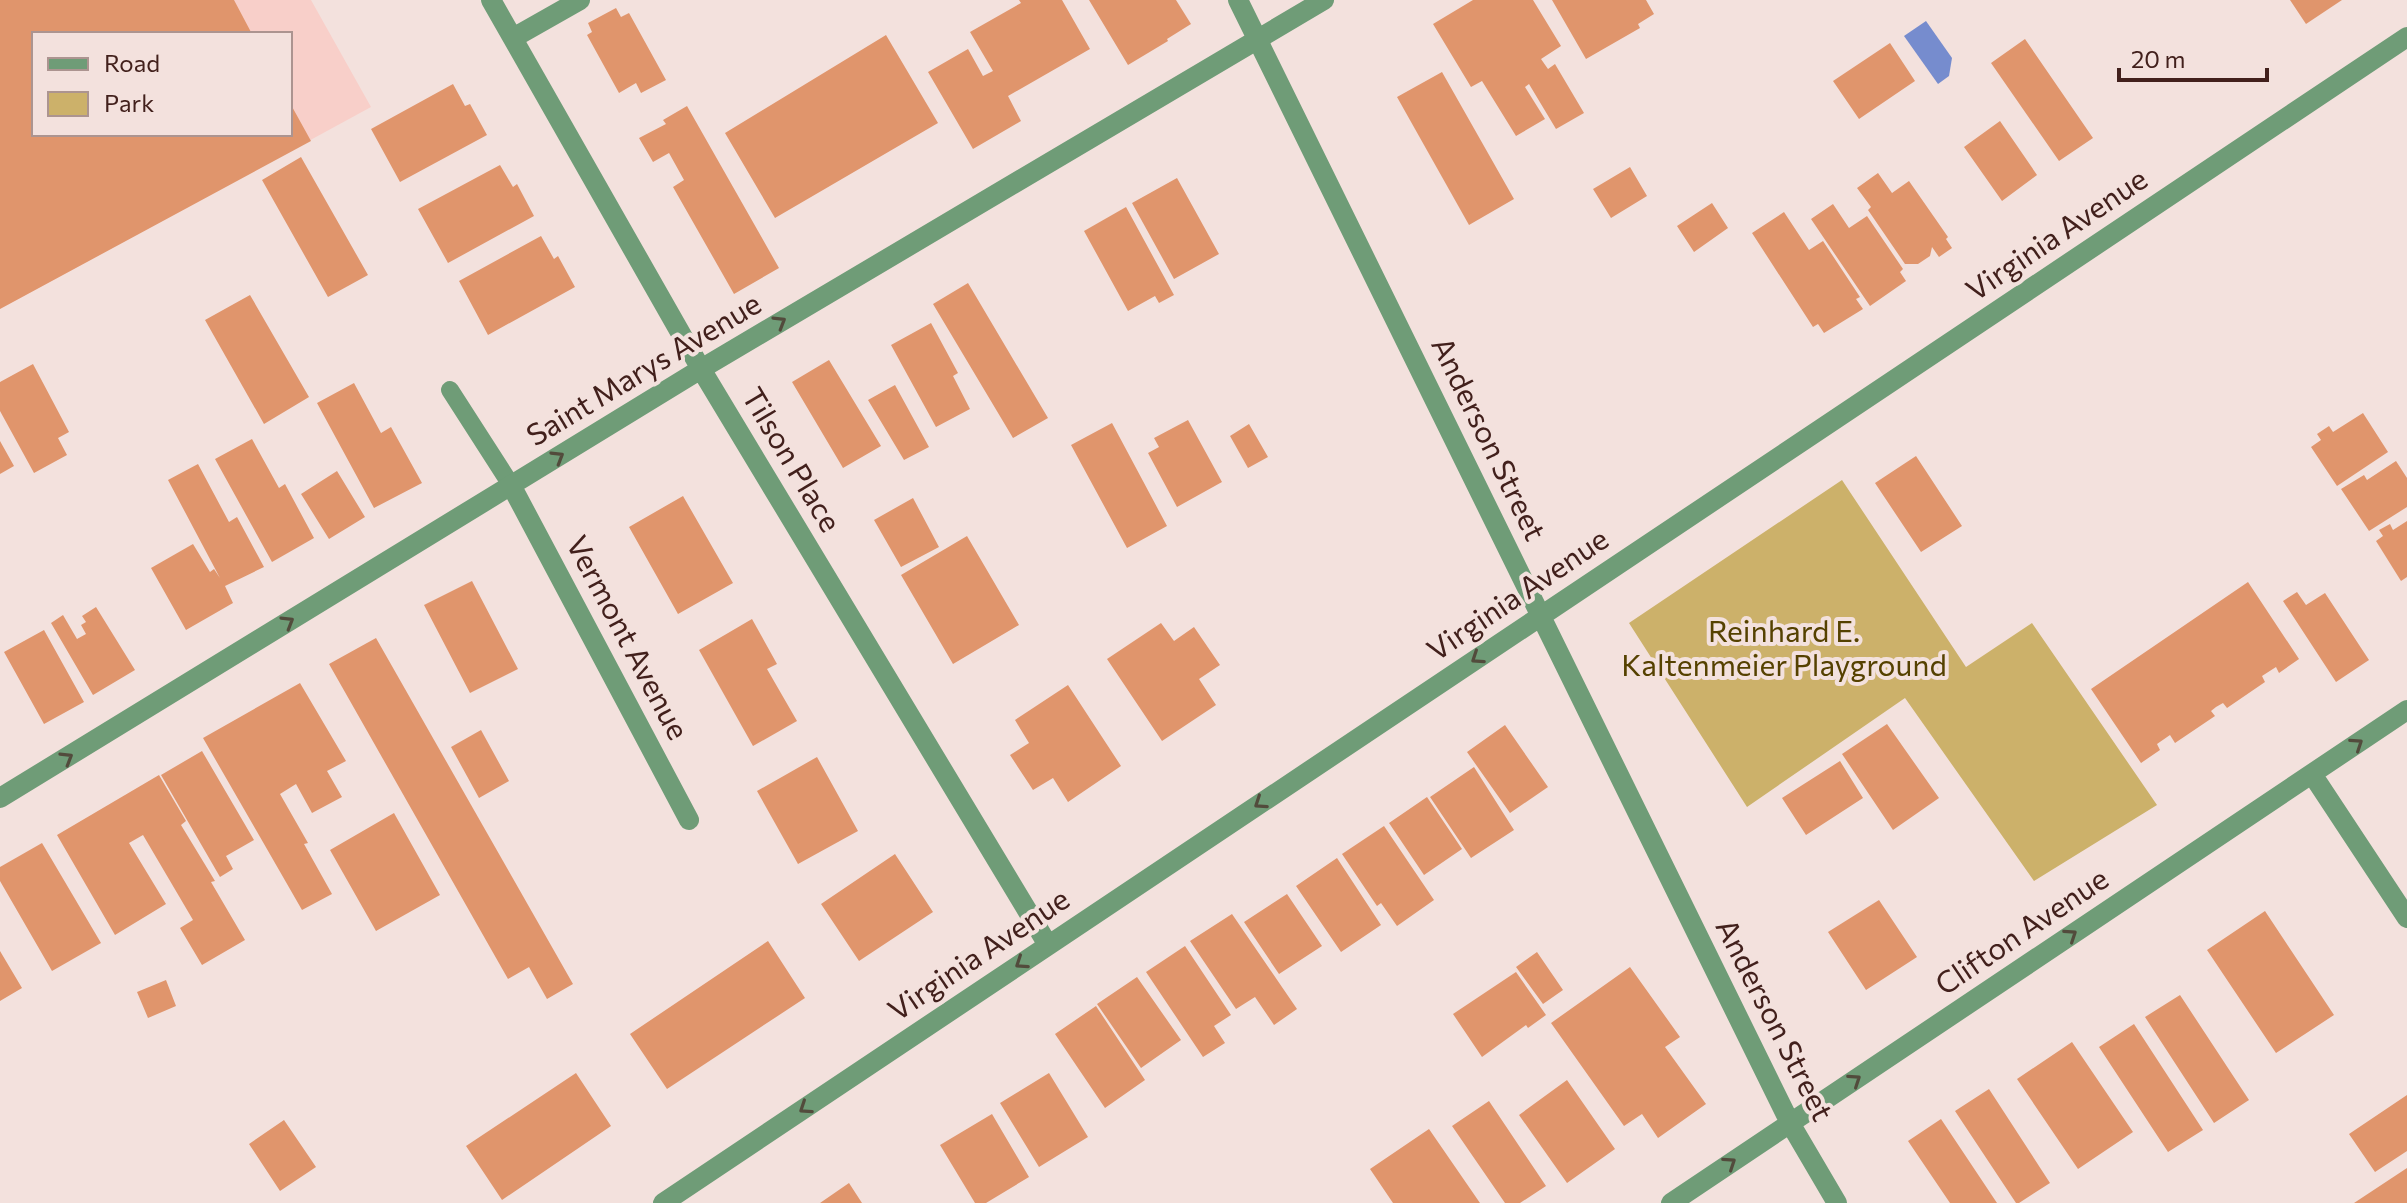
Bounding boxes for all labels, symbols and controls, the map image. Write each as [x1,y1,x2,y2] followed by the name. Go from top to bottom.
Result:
[32,32,292,136] legend
[2119,32,2267,82] scale bar
[2131,44,2185,73] text: 20 m
[104,48,160,77] text: Road
[104,88,154,117] text: Park
[1958,159,2153,307] street label: Virginia Avenue
[519,283,767,453] street label: Saint Marys Avenue
[771,317,786,332] one-way arrow
[1425,330,1555,546] street label: Anderson Street
[736,380,851,538] street label: Tilson Place
[549,451,564,466] one-way arrow
[1419,519,1614,667] street label: Virginia Avenue
[560,529,699,745] street label: Vermont Avenue
[1621,611,1947,682] park label: Reinhard E. Kaltenmeier Playground
[279,616,294,631] one-way arrow
[1471,649,1485,664] one-way arrow
[2348,738,2362,753] one-way arrow
[58,752,72,767] one-way arrow
[1255,793,1269,808] one-way arrow
[1927,858,2114,1001] street label: Clifton Avenue
[880,879,1075,1027] street label: Virginia Avenue
[1709,912,1843,1126] street label: Anderson Street
[2062,930,2077,945] one-way arrow
[1015,953,1029,968] one-way arrow
[1846,1075,1861,1090] one-way arrow
[799,1098,814,1113] one-way arrow
[1722,1158,1736,1173] one-way arrow

